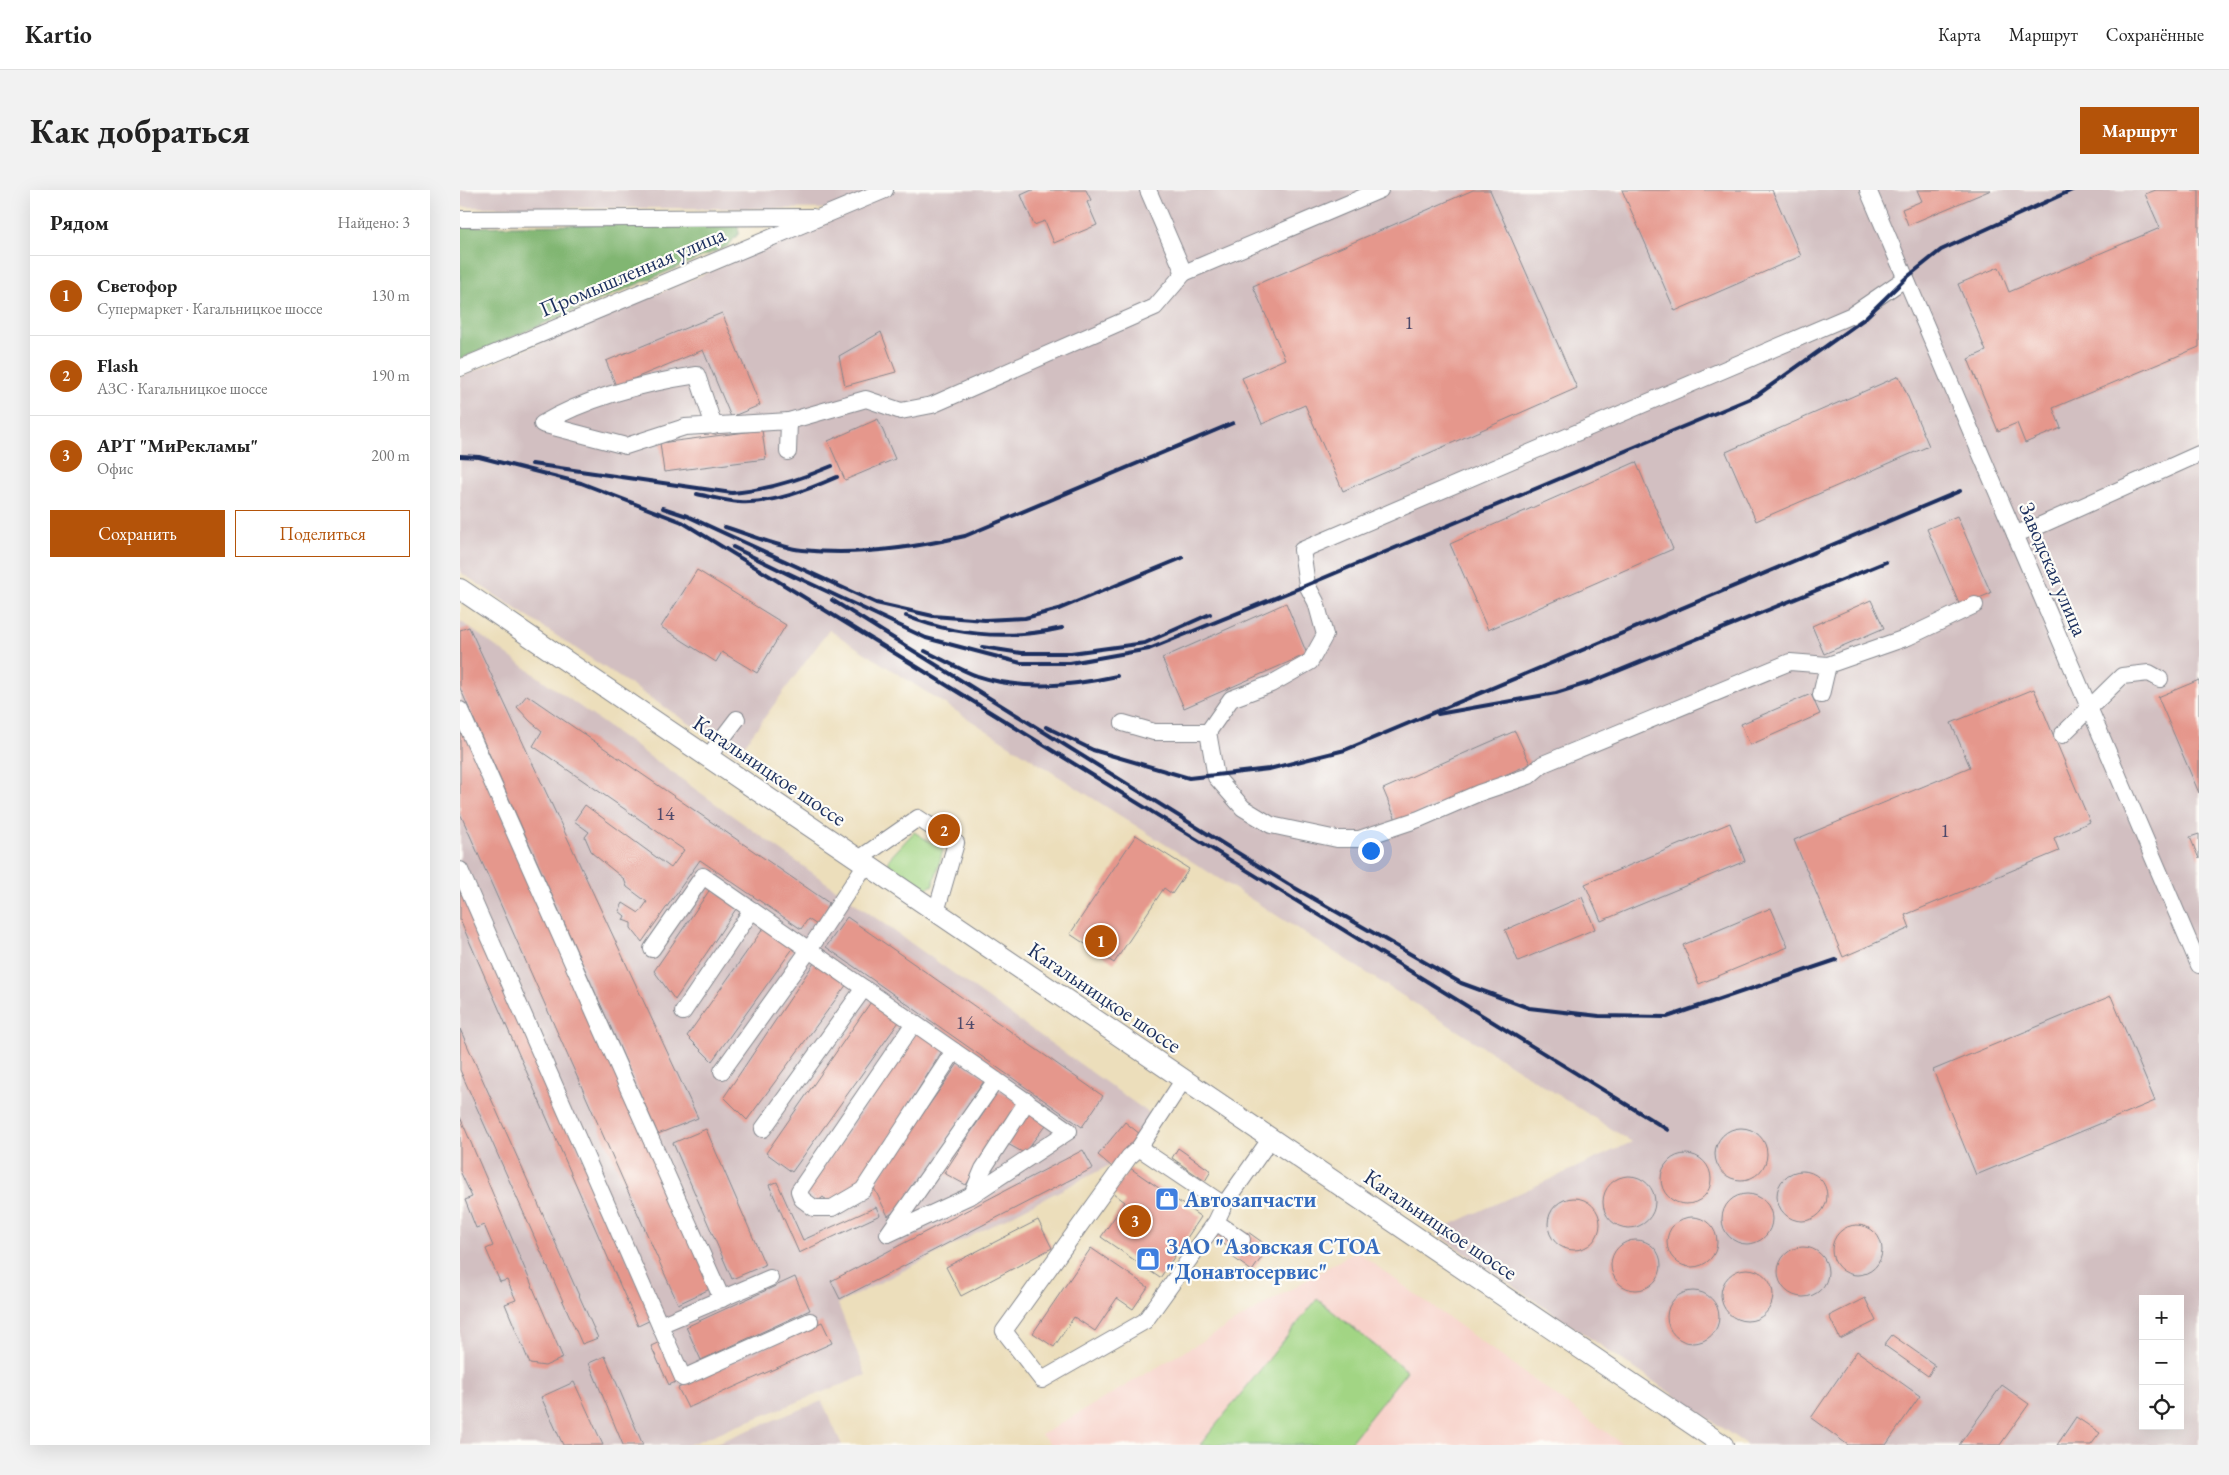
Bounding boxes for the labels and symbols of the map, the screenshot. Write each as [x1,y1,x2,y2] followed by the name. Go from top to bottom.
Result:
[535,219,730,324] street label: Промышленная улица
[1404,309,1414,335] house number: 1
[2012,498,2095,641] street label: Заводская улица
[687,708,852,833] street label: Кагальницкое шоссе
[655,800,675,826] house number: 14
[928,811,960,849] pin: 2
[1940,817,1950,843] house number: 1
[1358,838,1384,864] your location
[1085,922,1117,960] pin: 1
[1022,935,1187,1060] street label: Кагальницкое шоссе
[955,1009,975,1035] house number: 14
[1358,1162,1523,1287] street label: Кагальницкое шоссе
[1183,1185,1316,1214] place label: Автозапчасти
[1154,1186,1180,1212] shop icon: Автозапчасти
[1119,1202,1151,1240] pin: 3
[1166,1232,1380,1286] place label: ЗАО "Азовская СТОА "Донавтосервис"
[1135,1246,1161,1272] shop icon: ЗАО "Азовская СТОА "Донавтосервис"

